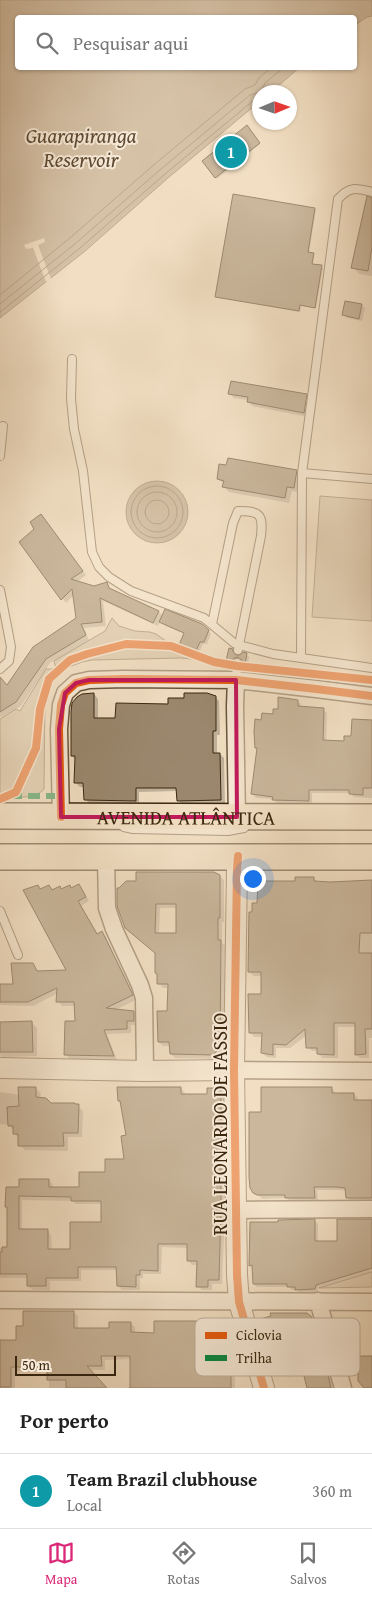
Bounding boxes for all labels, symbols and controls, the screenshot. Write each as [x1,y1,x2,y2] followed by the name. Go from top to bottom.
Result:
[15,15,357,70] search box
[33,29,61,57] icon: search
[73,29,188,57] text: Pesquisar aqui
[252,85,297,130] north arrow
[26,120,137,175] water label: Guarapiranga Reservoir
[215,133,247,171] pin: 1
[97,802,275,831] street label: AVENIDA ATLÂNTICA
[240,866,266,892] your location
[205,1013,234,1235] street label: RUA LEONARDO DE FASSIO
[195,1318,360,1376] legend
[236,1325,282,1345] text: Ciclovia
[236,1348,272,1368] text: Trilha
[15,1353,116,1376] scale bar
[22,1355,50,1375] text: 50 m
[20,1405,109,1436] text: Por perto
[67,1465,257,1493] text: Team Brazil clubhouse
[32,1479,40,1503] text: 1
[312,1479,352,1503] text: 360 m
[67,1493,102,1517] text: Local
[45,1539,77,1589] tab: Mapa
[168,1539,200,1589] tab: Rotas
[290,1539,327,1589] tab: Salvos

